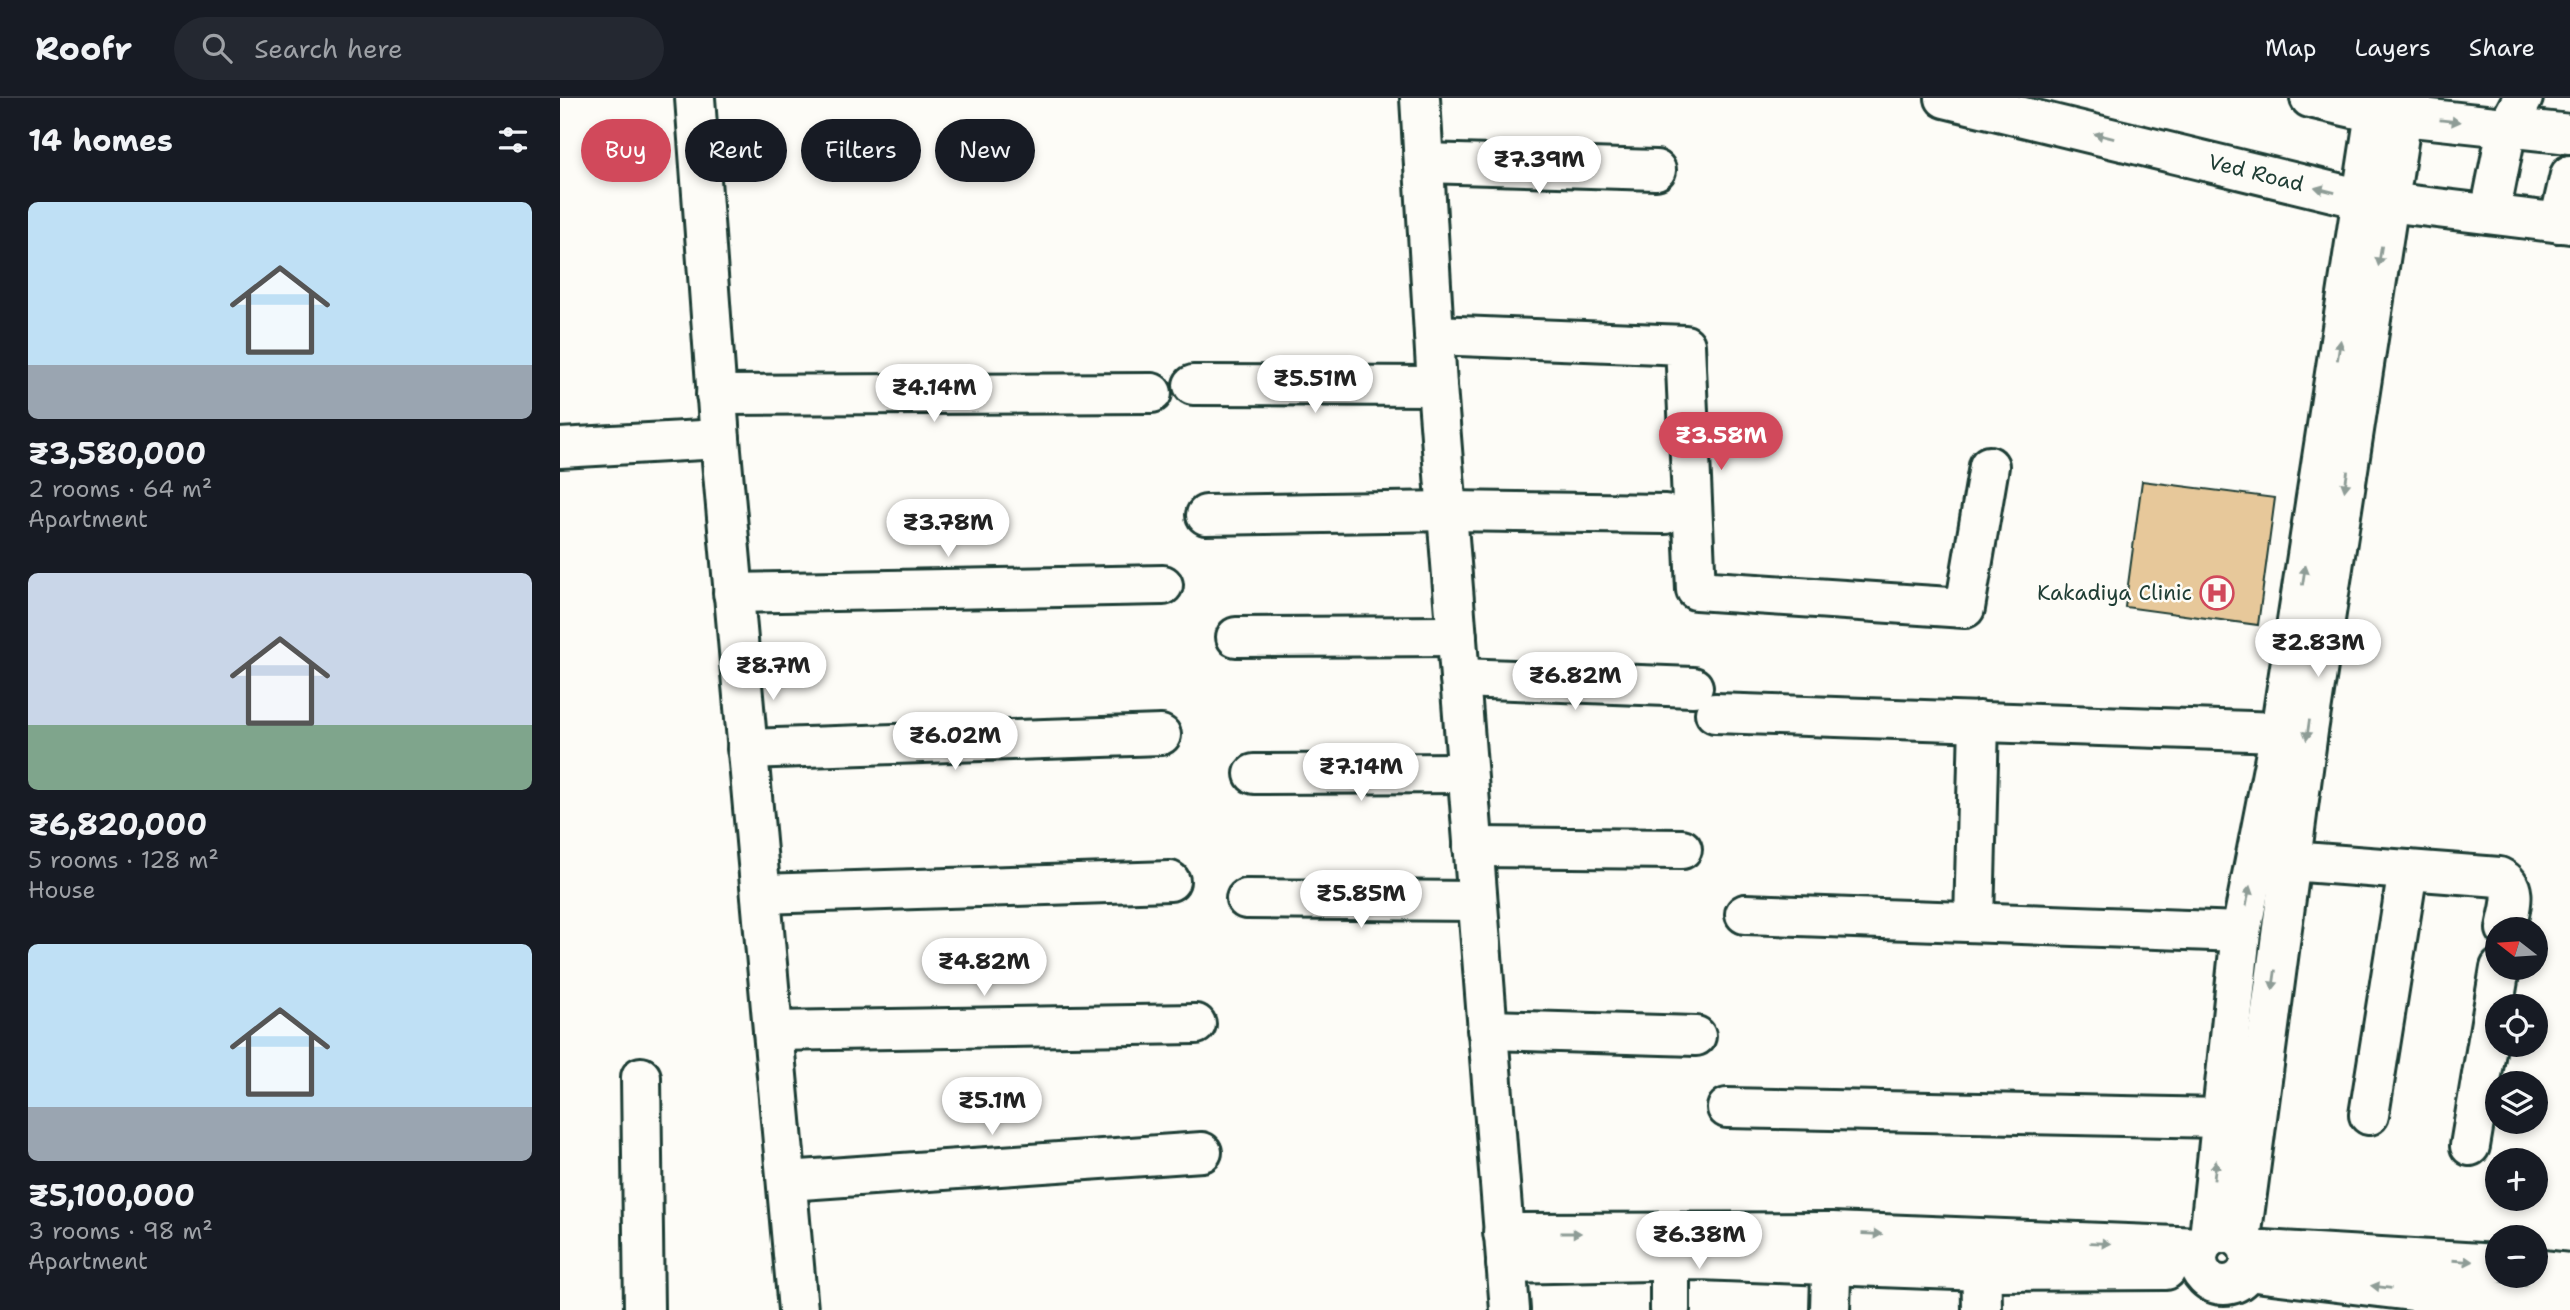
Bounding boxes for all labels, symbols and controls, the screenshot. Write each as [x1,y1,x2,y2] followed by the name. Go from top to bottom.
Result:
[174,17,664,80] search box
[35,26,132,71] text: Roofr
[198,29,236,67] icon: search
[254,31,403,66] text: Search here
[2265,32,2316,64] text: Map
[2354,32,2431,64] text: Layers
[2469,32,2535,64] text: Share
[2439,116,2461,127] one-way arrow
[581,119,671,182] chip: Buy
[685,119,787,182] chip: Rent
[801,119,921,182] chip: Filters
[935,119,1035,182] chip: New
[28,120,173,161] text: 14 homes
[494,121,532,159] icon: filters
[2093,131,2115,142] one-way arrow
[1482,136,1596,196] pin: ₹7.39M
[1493,144,1585,174] text: ₹7.39M
[2205,148,2307,198] street label: Ved Road
[2314,184,2336,195] one-way arrow
[2374,245,2385,267] one-way arrow
[217,247,343,373] icon: home
[2333,339,2344,361] one-way arrow
[1258,356,1372,415] pin: ₹5.51M
[1273,363,1357,393] text: ₹5.51M
[877,364,991,424] pin: ₹4.14M
[891,372,977,402] text: ₹4.14M
[1664,412,1778,472] pin: ₹3.58M
[1675,420,1767,450] text: ₹3.58M
[28,433,206,474] text: ₹3,580,000
[2340,470,2351,492] one-way arrow
[28,474,212,504] text: 2 rooms · 64 m²
[891,500,1005,559] pin: ₹3.78M
[28,504,148,534] text: Apartment
[902,507,994,537] text: ₹3.78M
[2299,564,2310,586] one-way arrow
[2198,574,2236,612] hospital icon: Kakadiya Clinic
[2037,579,2192,607] place label: Kakadiya Clinic
[217,618,343,744] icon: home
[2261,620,2375,679] pin: ₹2.83M
[2271,627,2365,657] text: ₹2.83M
[724,642,822,702] pin: ₹8.7M
[735,650,811,680] text: ₹8.7M
[1518,652,1632,712] pin: ₹6.82M
[1528,660,1622,690] text: ₹6.82M
[898,712,1012,772] pin: ₹6.02M
[2303,719,2314,741] one-way arrow
[909,720,1001,750] text: ₹6.02M
[1304,744,1418,803] pin: ₹7.14M
[1319,751,1403,781] text: ₹7.14M
[28,804,207,845] text: ₹6,820,000
[28,845,219,875] text: 5 rooms · 128 m²
[1304,870,1418,930] pin: ₹5.85M
[28,875,96,905] text: House
[1316,878,1406,908] text: ₹5.85M
[2243,885,2254,907] one-way arrow
[2485,917,2548,980] north arrow
[2485,917,2548,1288] map controls
[927,939,1041,998] pin: ₹4.82M
[938,946,1030,976] text: ₹4.82M
[2268,969,2279,991] one-way arrow
[217,989,343,1115] icon: home
[2485,994,2548,1057] button: locate
[2485,1071,2548,1134] button: layers
[943,1077,1041,1137] pin: ₹5.1M
[958,1085,1026,1115] text: ₹5.1M
[2485,1148,2548,1211] button: +
[2210,1159,2221,1181] one-way arrow
[28,1175,195,1216] text: ₹5,100,000
[1642,1212,1756,1271] pin: ₹6.38M
[28,1216,213,1246] text: 3 rooms · 98 m²
[1652,1219,1746,1249] text: ₹6.38M
[2485,1225,2548,1288] button: −
[1561,1227,1583,1239] one-way arrow
[1862,1228,1884,1239] one-way arrow
[2089,1237,2111,1248] one-way arrow
[28,1246,148,1276] text: Apartment
[2452,1256,2474,1267] one-way arrow
[2369,1282,2391,1293] one-way arrow

